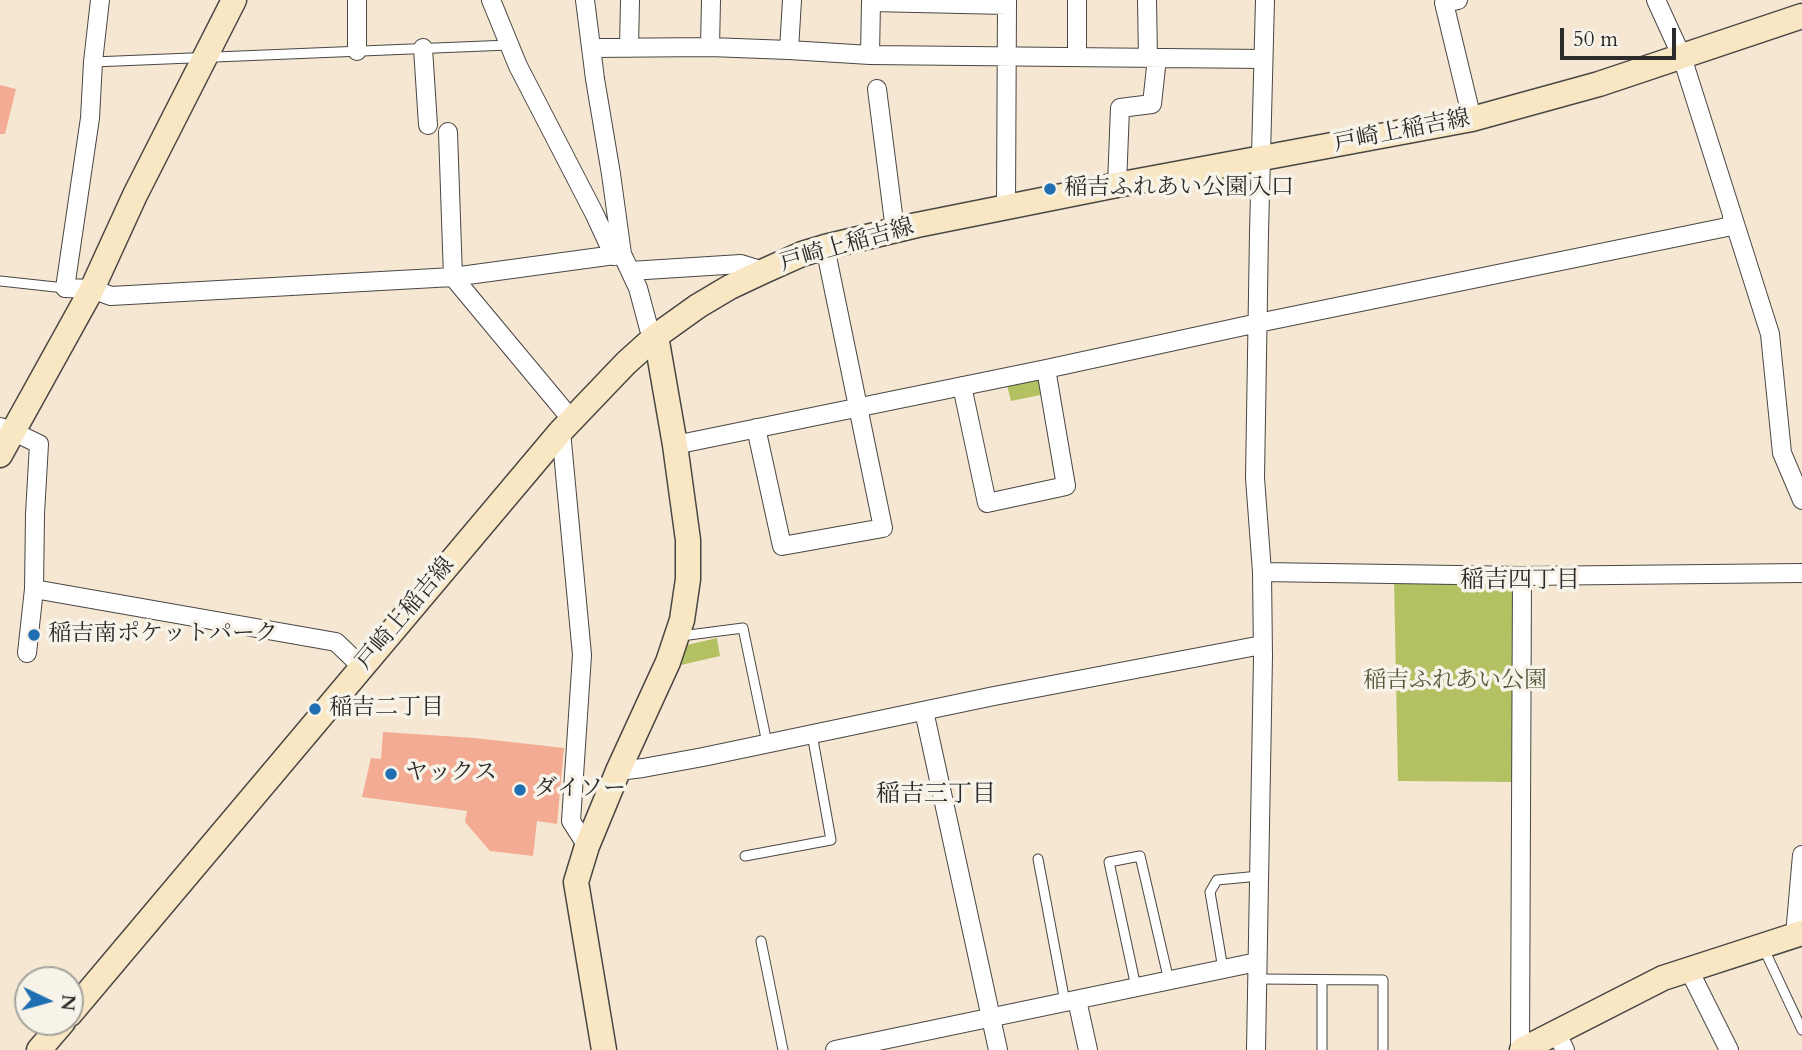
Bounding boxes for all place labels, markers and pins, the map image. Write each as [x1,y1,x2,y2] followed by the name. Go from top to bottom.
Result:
[1064,175,1294,203] place label: 稲吉ふれあい公園入口
[1042,181,1058,197] marker: 稲吉ふれあい公園入口
[48,621,278,649] place label: 稲吉南ポケットパーク
[26,627,42,643] marker: 稲吉南ポケットパーク
[329,695,444,723] place label: 稲吉二丁目
[307,701,323,717] marker: 稲吉二丁目
[405,760,497,788] place label: ヤックス
[383,766,399,782] marker: ヤックス
[534,776,626,804] place label: ダイソー
[512,782,528,798] marker: ダイソー

